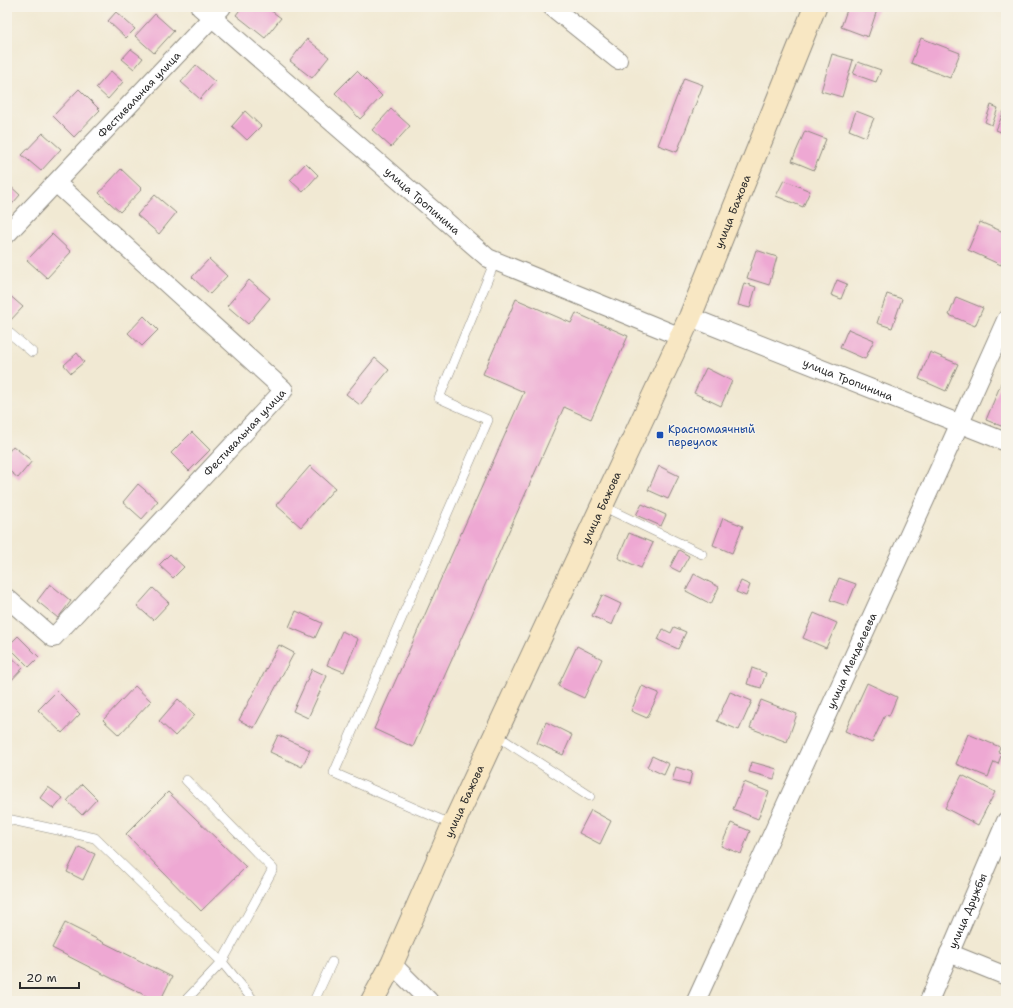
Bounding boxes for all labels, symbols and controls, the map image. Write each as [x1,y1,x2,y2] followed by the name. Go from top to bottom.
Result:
[95,48,184,142] street label: Фестивальная улица
[381,164,463,238] street label: улица Тропинина
[711,172,755,251] street label: улица Бажова
[801,355,895,405] street label: улица Тропинина
[200,386,289,480] street label: Фестивальная улица
[668,422,755,450] place label: Красномаячный переулок
[655,430,665,440] marker: Красномаячный переулок
[578,469,625,547] street label: улица Бажова
[823,610,880,712] street label: улица Менделеева
[441,763,488,840] street label: улица Бажова
[945,871,991,951] street label: улица Дружбы
[20,964,79,990] scale bar
[26,970,57,986] text: 20 m

